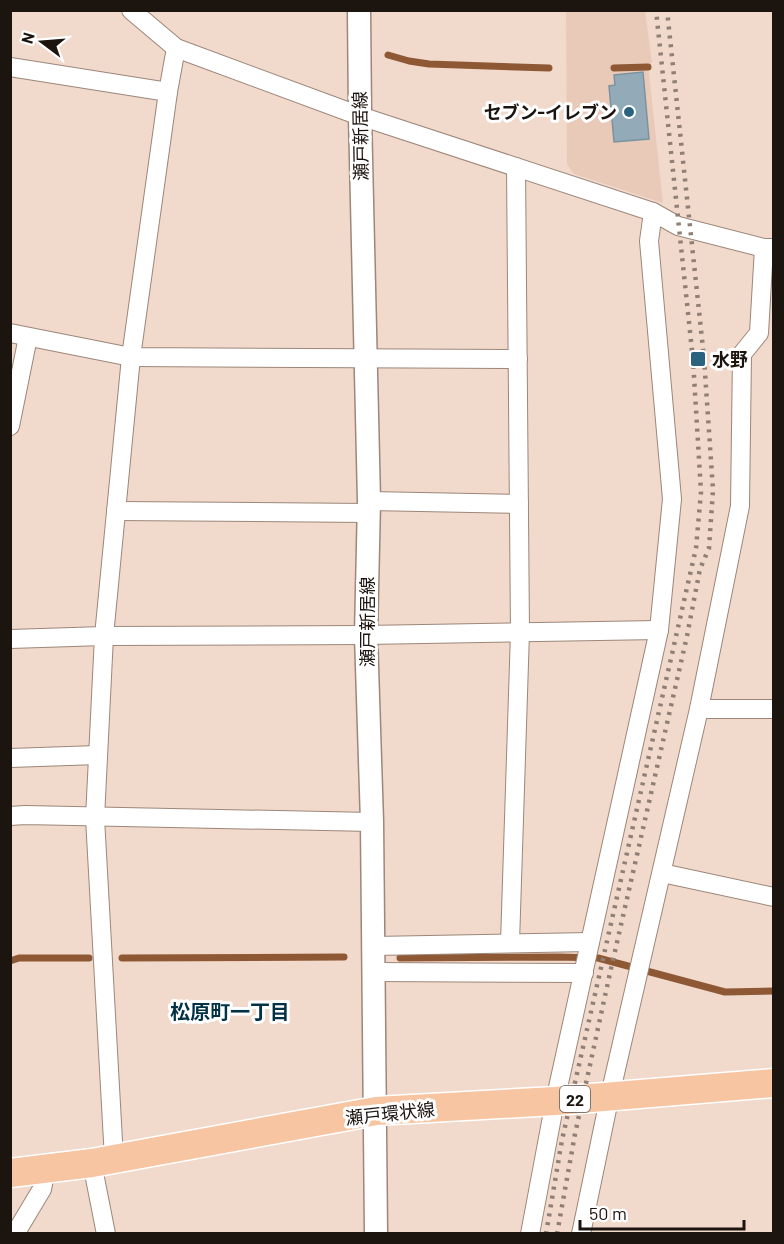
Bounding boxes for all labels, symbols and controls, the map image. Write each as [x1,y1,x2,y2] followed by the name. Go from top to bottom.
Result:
[12,12,72,72] north arrow
[17,30,38,45] text: N
[348,91,372,181] street label: 瀬戸新居線
[484,101,617,123] place label: セブン-イレブン
[622,105,636,119] marker: セブン-イレブン
[712,348,748,370] place label: 水野
[689,350,707,368] marker: 水野
[356,577,378,667] street label: 瀬戸新居線
[170,999,290,1023] district label: 松原町一丁目
[560,1086,590,1112] road number: 22
[344,1097,436,1129] street label: 瀬戸環状線
[580,1193,744,1231] scale bar
[589,1202,627,1224] text: 50 m

